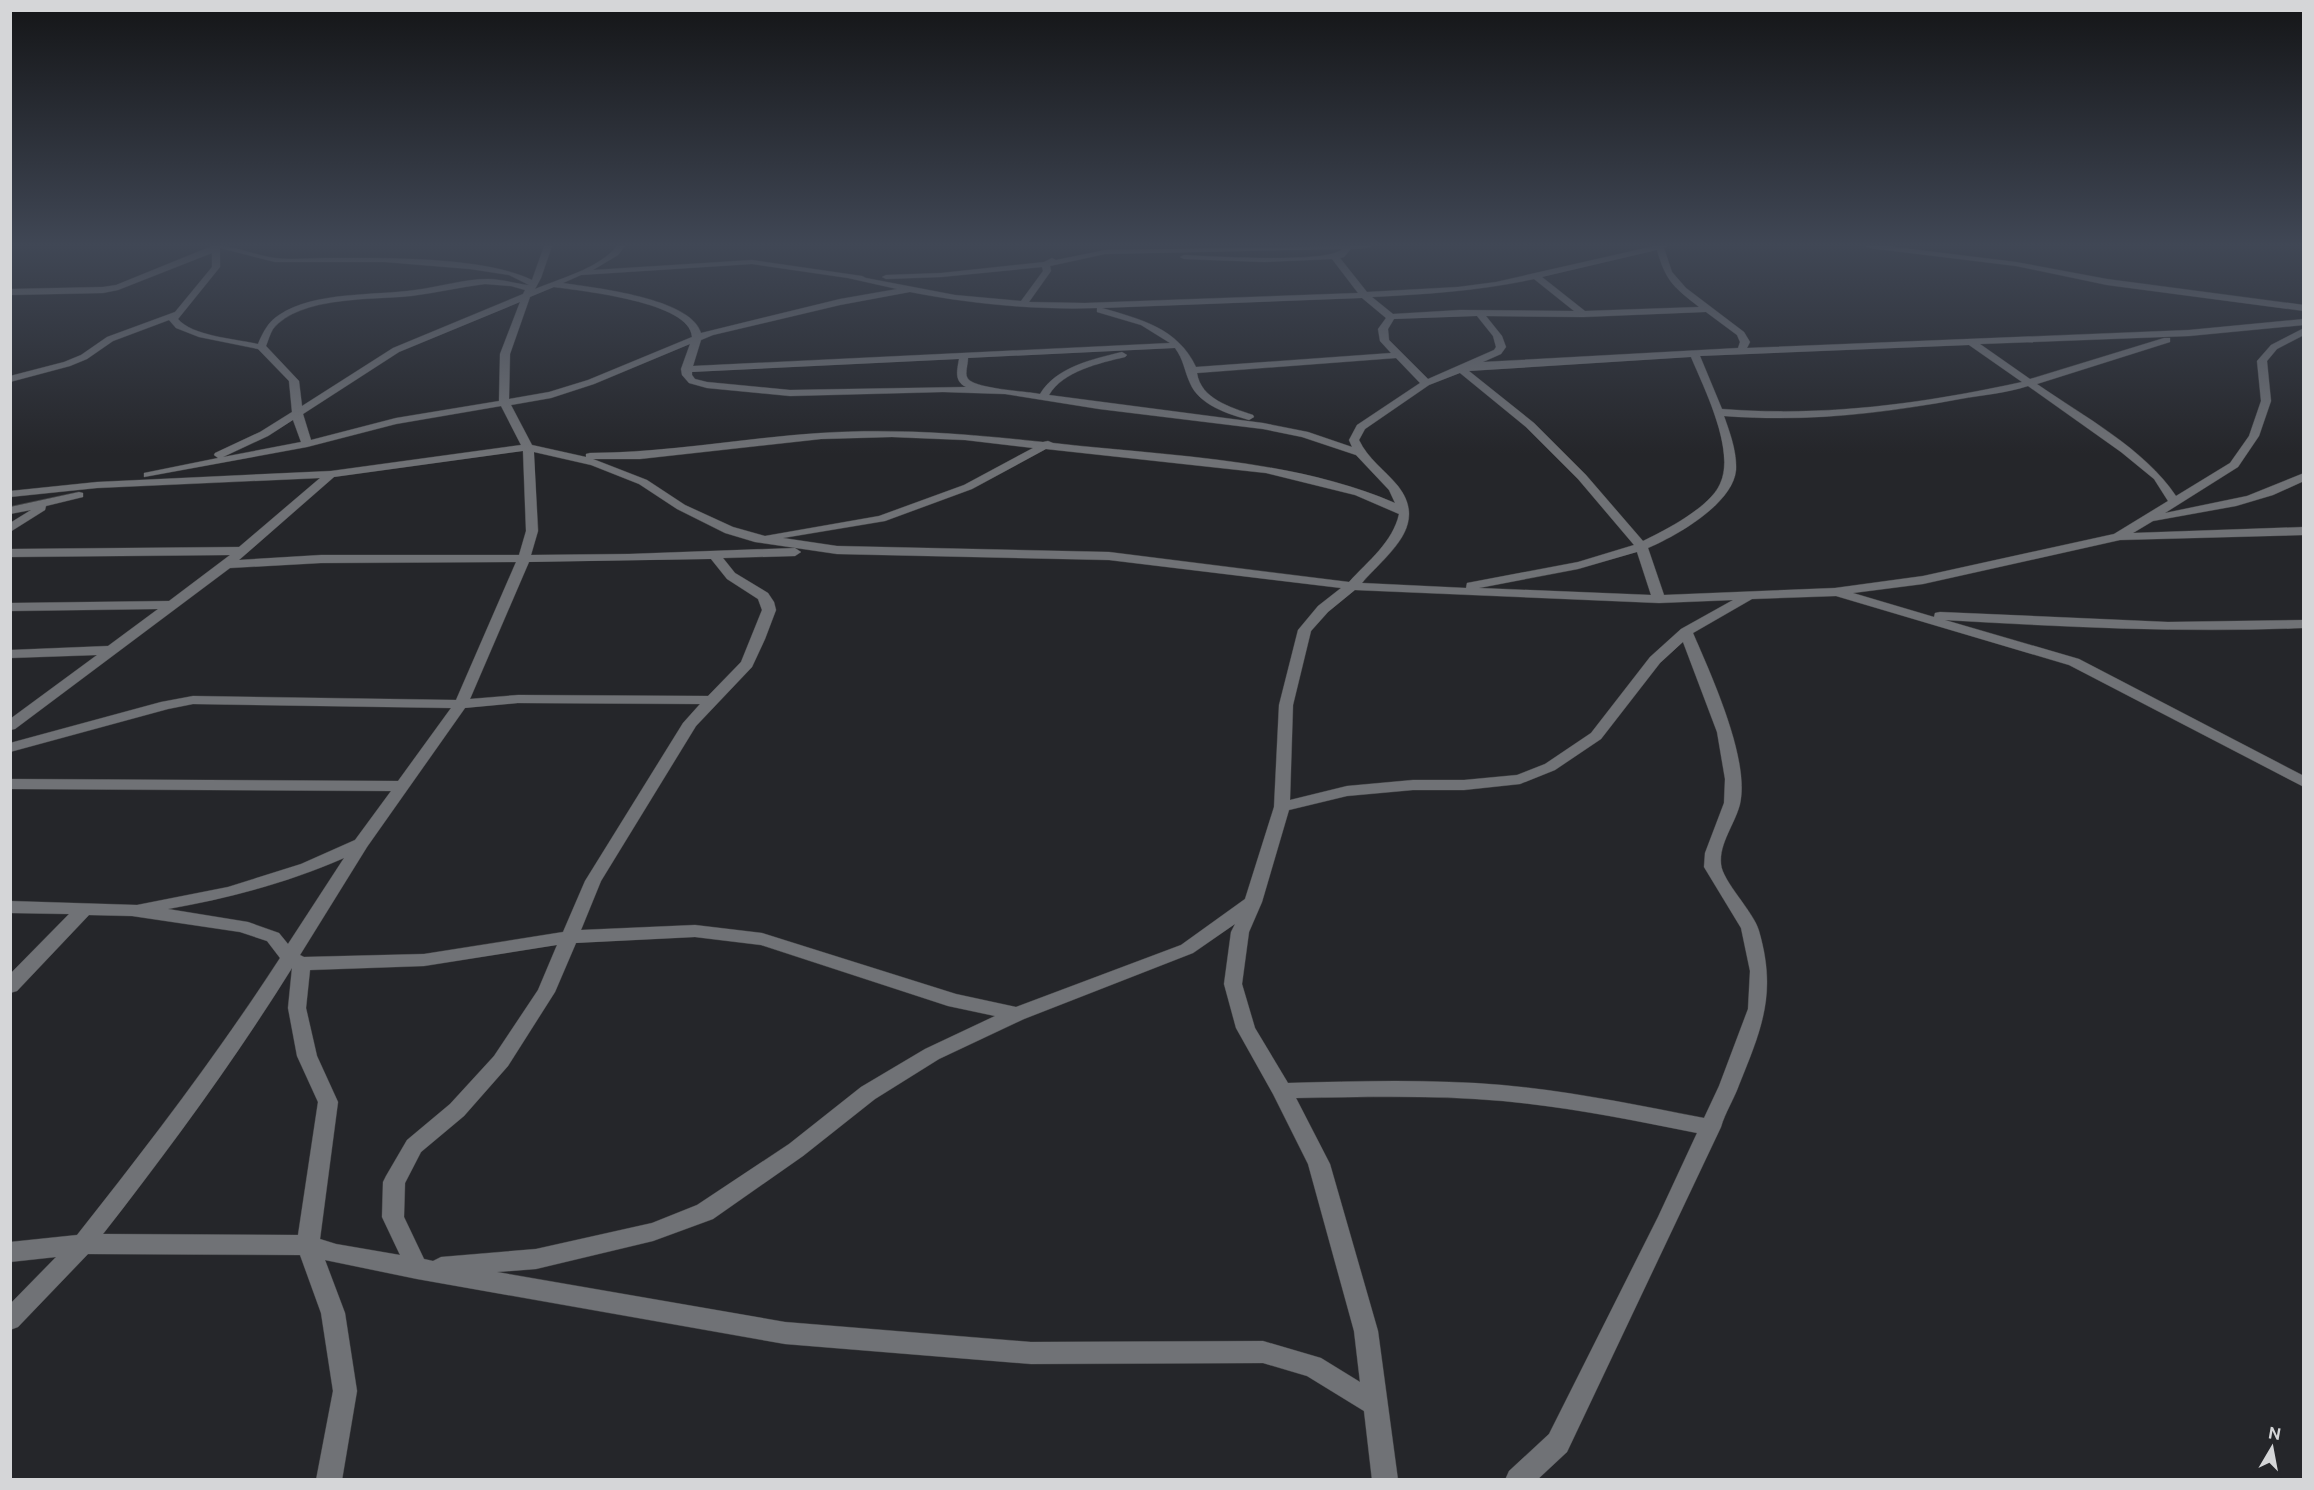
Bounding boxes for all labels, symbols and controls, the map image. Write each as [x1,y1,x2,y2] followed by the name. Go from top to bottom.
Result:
[2242,1418,2302,1478] north arrow
[2267,1423,2282,1444] text: N

